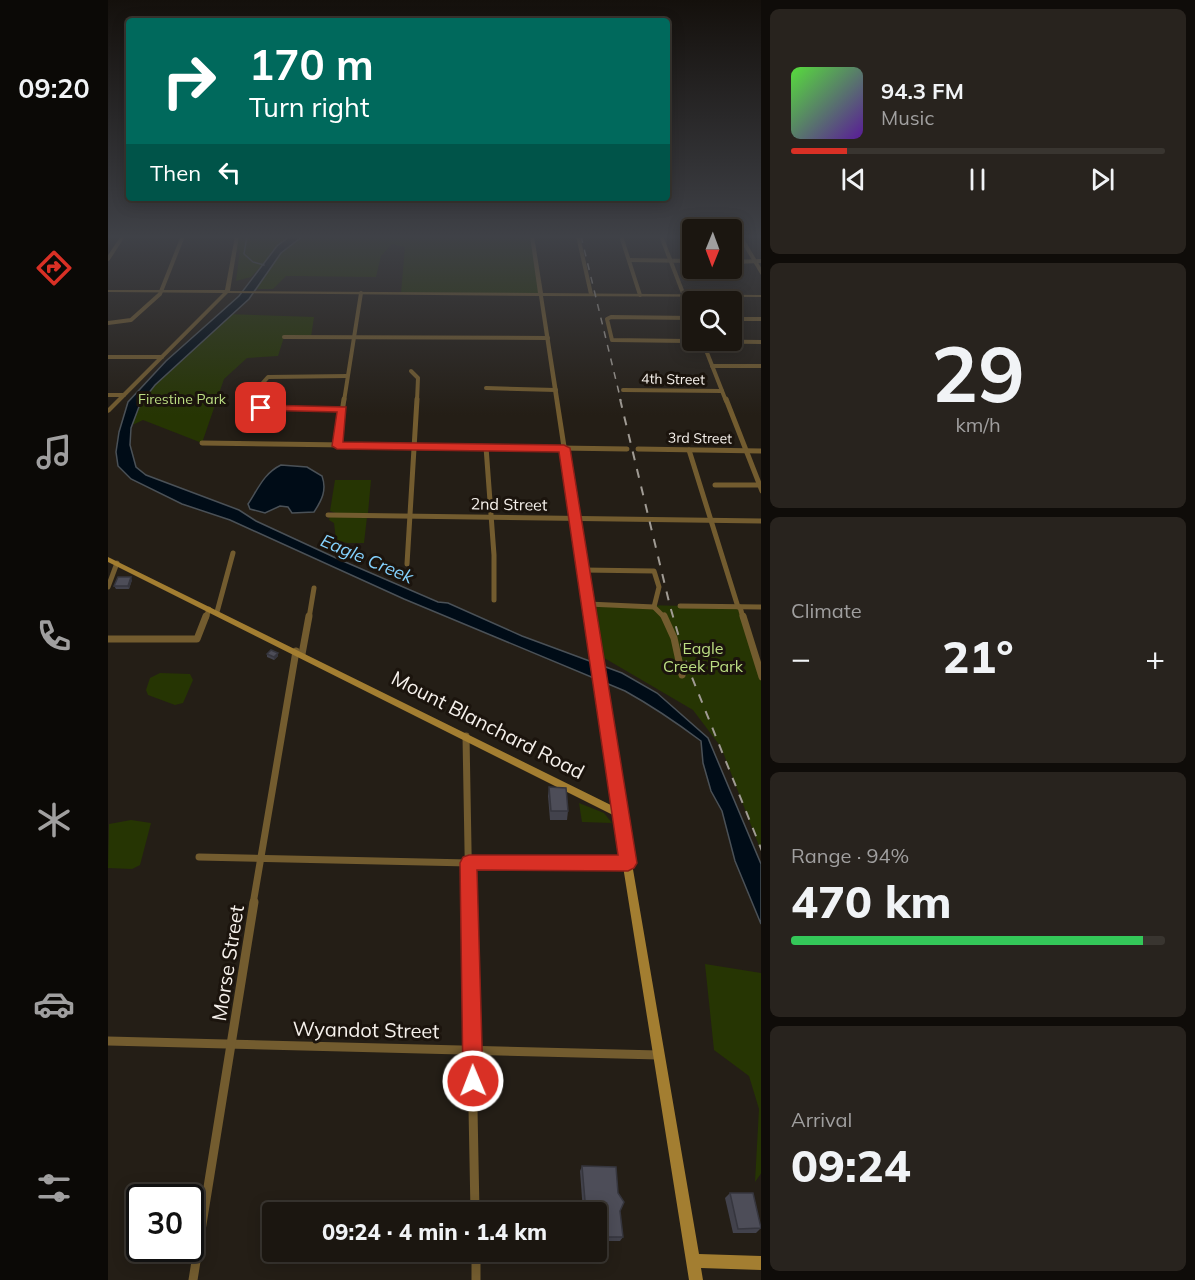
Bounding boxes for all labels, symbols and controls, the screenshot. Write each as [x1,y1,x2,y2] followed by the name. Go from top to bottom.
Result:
[249,38,374,91] text: 170 m
[150,42,228,120] icon: right
[18,71,90,105] text: 09:20
[881,77,964,105] text: 94.3 FM
[249,90,369,124] text: Turn right
[881,105,934,130] text: Music
[213,156,246,189] icon: left
[150,159,201,187] text: Then
[837,163,870,196] icon: previous
[961,163,994,196] icon: pause
[1086,163,1119,196] icon: next
[682,219,742,279] north arrow
[682,219,742,351] map controls
[33,247,75,289] icon: directions
[682,291,742,351] button: search
[931,324,1025,422] text: 29
[641,369,705,389] street label: 4th Street
[235,382,286,433] pin
[138,390,227,408] park label: Firestine Park
[244,391,277,424] icon: arrive
[955,412,1001,437] text: km/h
[668,428,732,448] street label: 3rd Street
[33,431,75,473] icon: music
[470,493,548,515] street label: 2nd Street
[317,529,418,589] water label: Eagle Creek
[791,598,862,623] text: Climate
[33,615,75,657] icon: phone
[942,628,1014,684] text: 21°
[791,637,811,678] text: −
[1145,637,1165,678] text: +
[663,638,744,676] park label: Eagle Creek Park
[388,665,589,784] street label: Mount Blanchard Road
[33,799,75,841] icon: climate
[791,843,909,868] text: Range · 94%
[791,873,952,929] text: 470 km
[206,903,249,1023] street label: Morse Street
[33,983,75,1025] icon: car
[292,1016,440,1043] street label: Wyandot Street
[441,1049,505,1113] position arrow
[791,1107,852,1132] text: Arrival
[791,1137,911,1193] text: 09:24
[33,1167,75,1209] icon: filters
[126,1184,204,1262] speed limit sign: 30
[322,1218,547,1246] text: 09:24 · 4 min · 1.4 km

